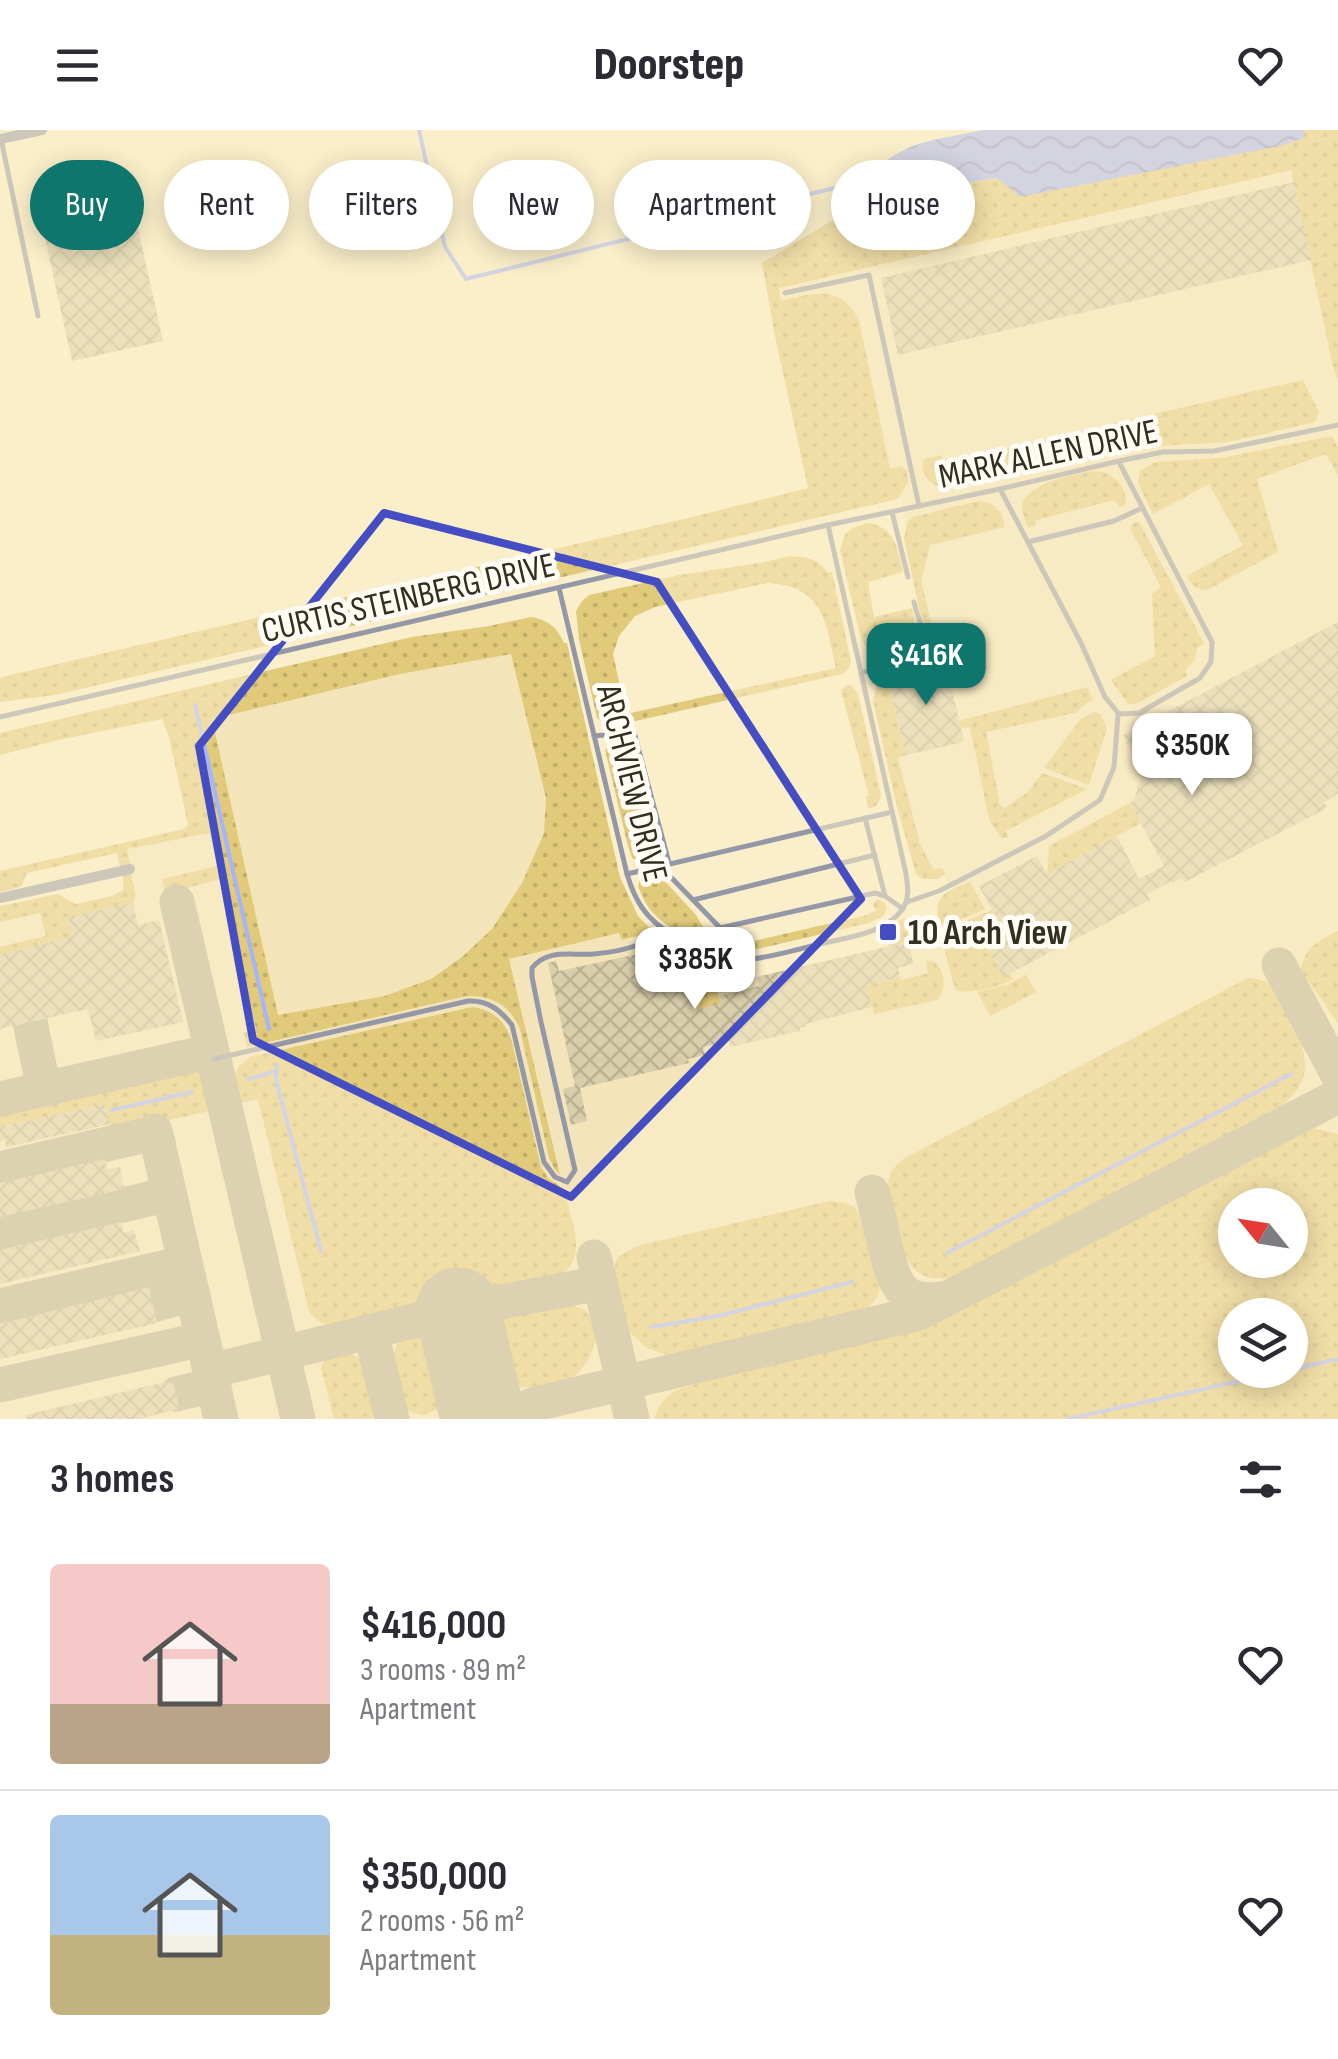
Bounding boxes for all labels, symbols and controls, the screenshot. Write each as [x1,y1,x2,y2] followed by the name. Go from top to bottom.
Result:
[50,38,105,93] icon: menu
[594,38,744,93] text: Doorstep
[1233,38,1288,93] icon: heart
[30,160,144,250] chip: Buy
[164,160,289,250] chip: Rent
[309,160,453,250] chip: Filters
[473,160,594,250] chip: New
[614,160,811,250] chip: Apartment
[831,160,975,250] chip: House
[935,410,1162,499] street label: MARK ALLEN DRIVE
[257,544,559,653] street label: CURTIS STEINBERG DRIVE
[856,623,996,708] pin: $416K
[889,636,963,675] text: $416K
[586,679,677,887] street label: ARCHVIEW DRIVE
[1122,713,1262,798] pin: $350K
[1154,726,1230,765] text: $350K
[908,912,1067,955] place label: 10 Arch View
[877,921,899,943] marker: 10 Arch View
[625,927,765,1012] pin: $385K
[657,940,733,979] text: $385K
[1218,1188,1308,1278] north arrow
[1218,1188,1308,1388] map controls
[1218,1298,1308,1388] button: layers
[1233,1452,1288,1507] icon: filters
[50,1454,174,1505] text: 3 homes
[360,1600,506,1651] text: $416,000
[130,1604,250,1724] icon: home
[1233,1637,1288,1692] icon: heart
[360,1651,526,1690] text: 3 rooms · 89 m²
[360,1690,476,1729] text: Apartment
[360,1851,507,1902] text: $350,000
[130,1855,250,1975] icon: home
[1233,1888,1288,1943] icon: heart
[360,1902,525,1941] text: 2 rooms · 56 m²
[360,1941,476,1980] text: Apartment

